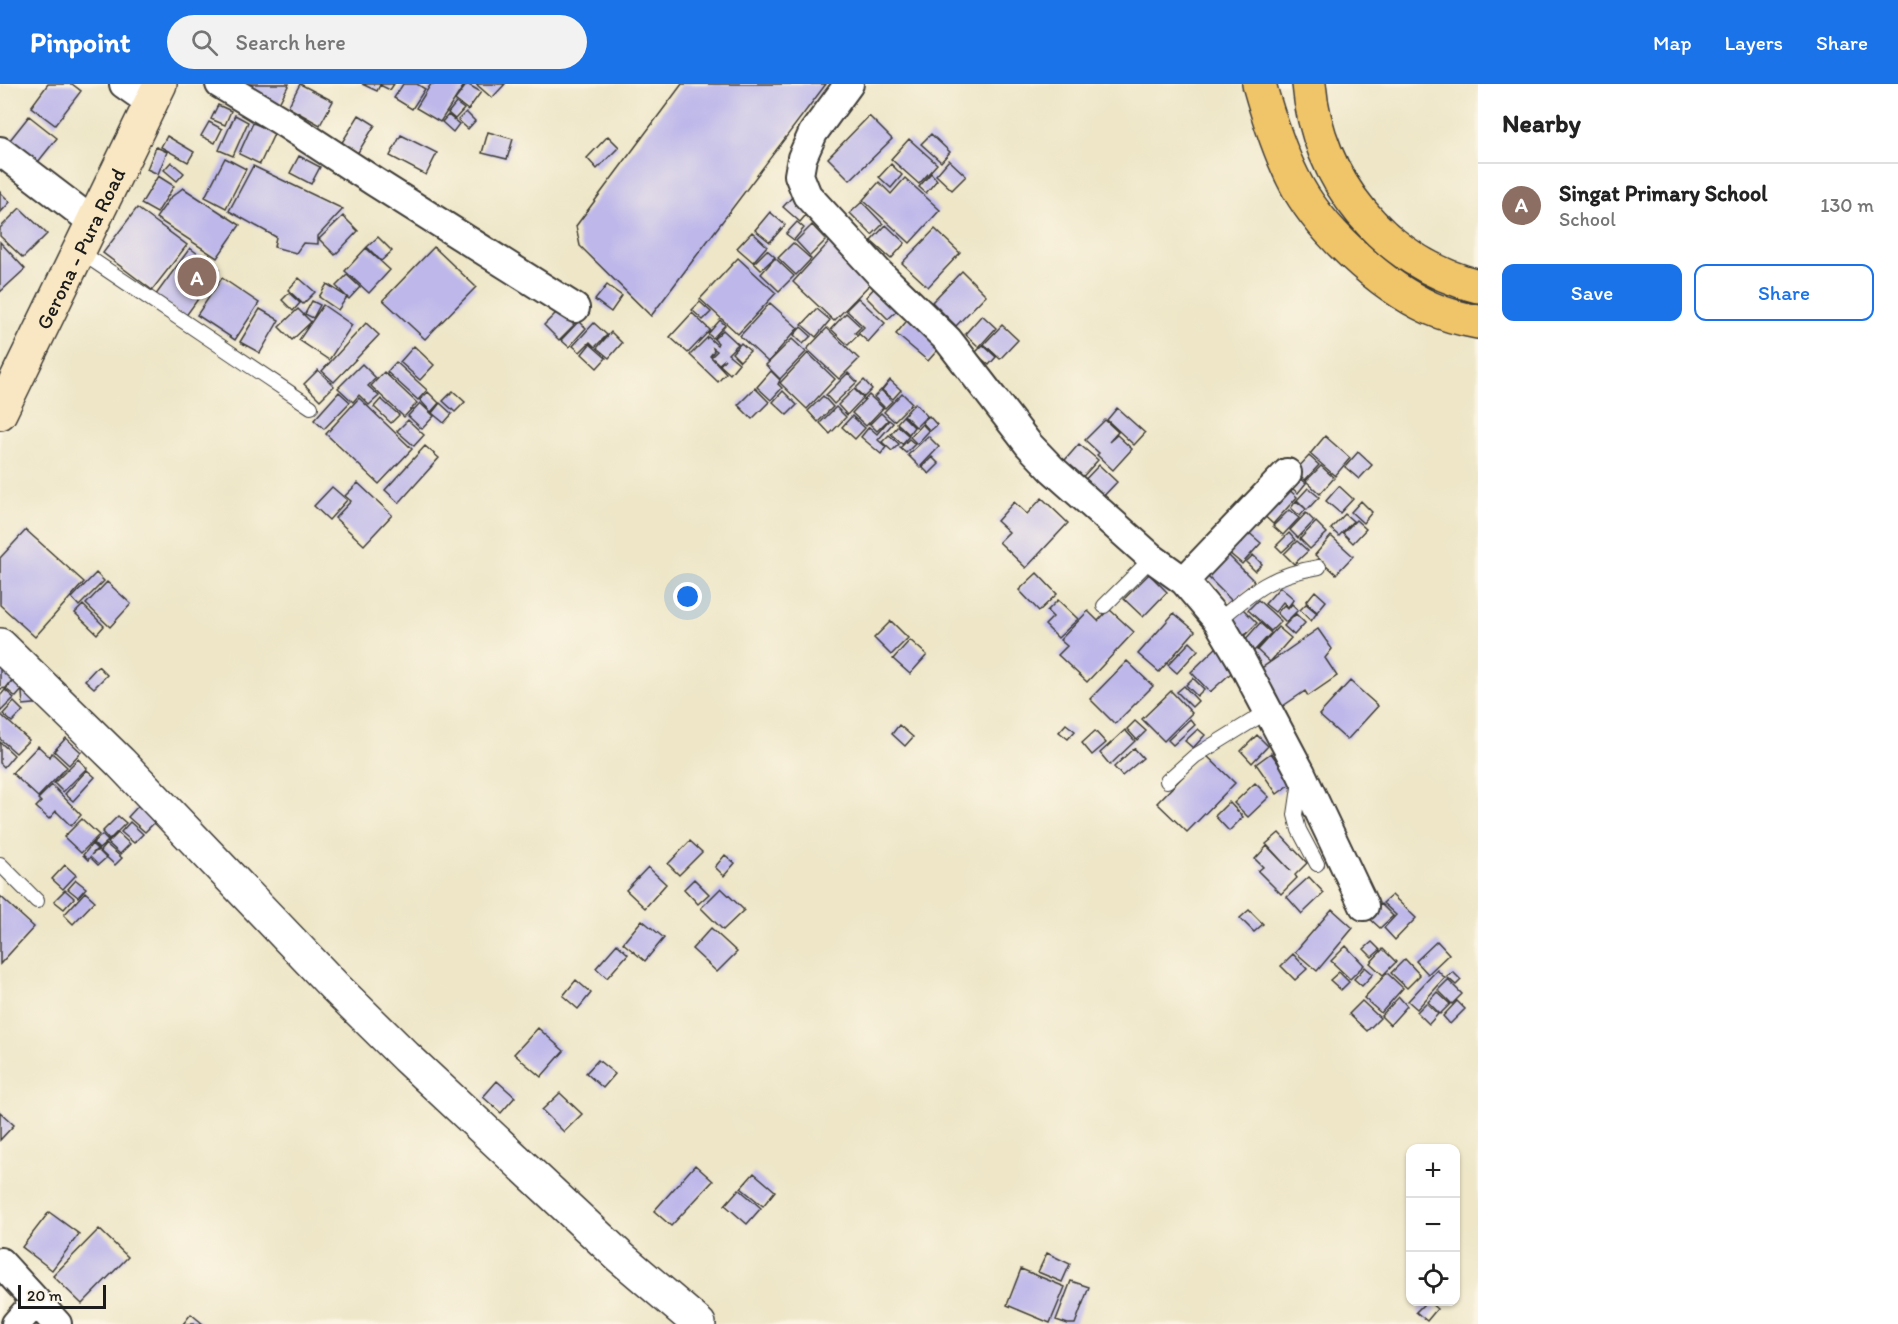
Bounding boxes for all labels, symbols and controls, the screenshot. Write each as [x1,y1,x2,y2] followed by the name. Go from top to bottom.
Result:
[167,15,587,69] search box
[30,25,131,59] text: Pinpoint
[188,26,221,59] icon: search
[236,29,346,56] text: Search here
[1653,30,1692,55] text: Map
[1725,30,1783,55] text: Layers
[1816,30,1868,55] text: Share
[1502,107,1581,139] text: Nearby
[30,164,130,333] street label: Gerona - Pura Road
[1559,180,1767,207] text: Singat Primary School
[1515,193,1528,217] text: A
[1820,193,1874,217] text: 130 m
[1559,207,1616,231] text: School
[178,254,216,300] pin: A
[1502,264,1682,321] button: Save
[1694,264,1874,321] button: Share
[673,582,702,611] your location
[1406,1144,1460,1306] map controls
[1406,1144,1460,1198] button: +
[1406,1198,1460,1252] button: −
[1406,1252,1460,1306] button: locate
[18,1282,106,1310] scale bar
[27,1286,62,1305] text: 20 m

